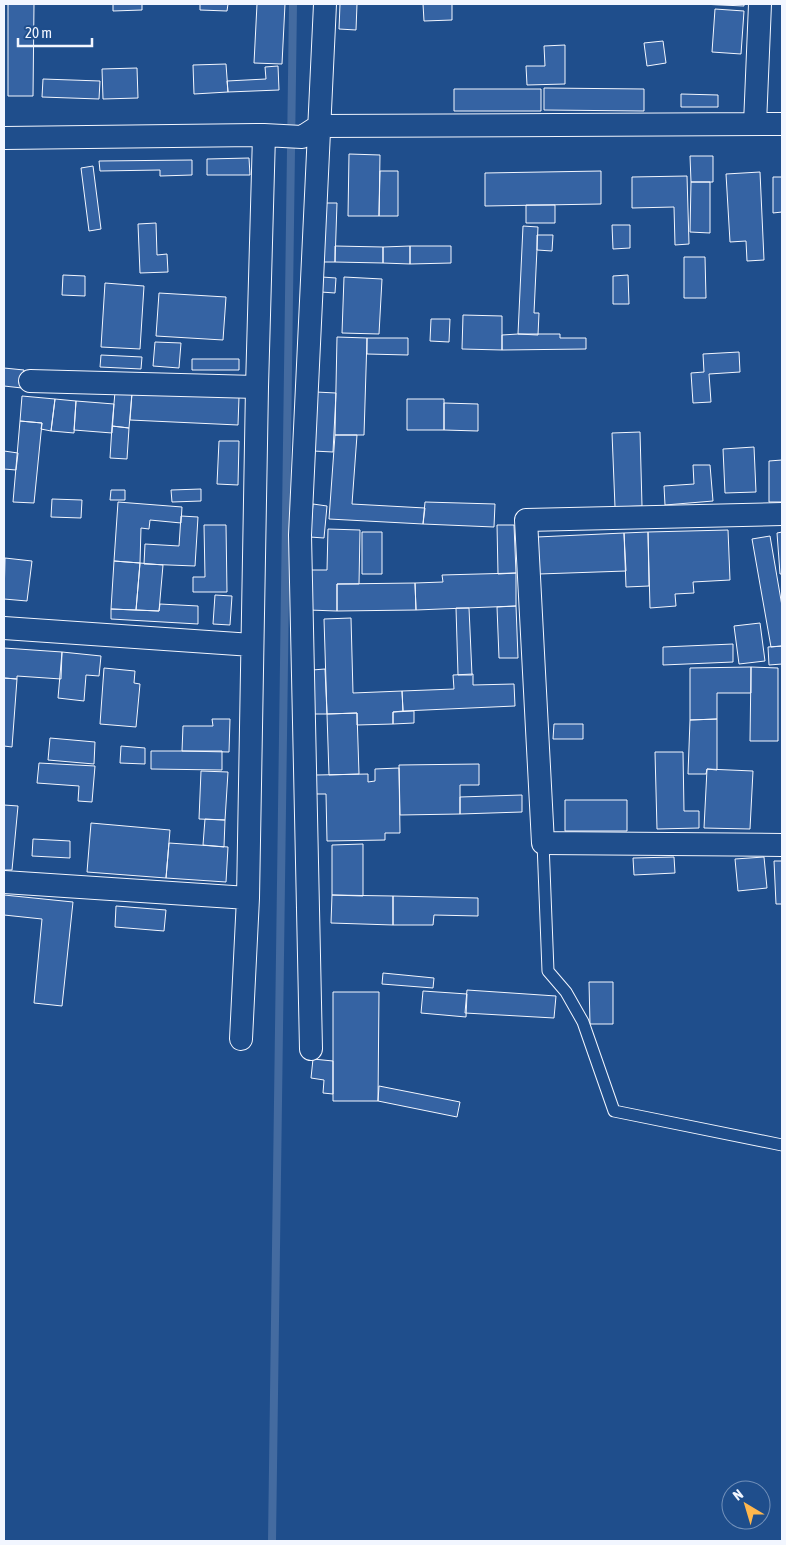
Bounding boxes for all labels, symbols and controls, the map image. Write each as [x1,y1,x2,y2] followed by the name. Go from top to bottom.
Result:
[18,15,91,47] scale bar
[25,24,52,41] text: 20 m
[721,1480,771,1530] north arrow
[730,1486,746,1504] text: N

